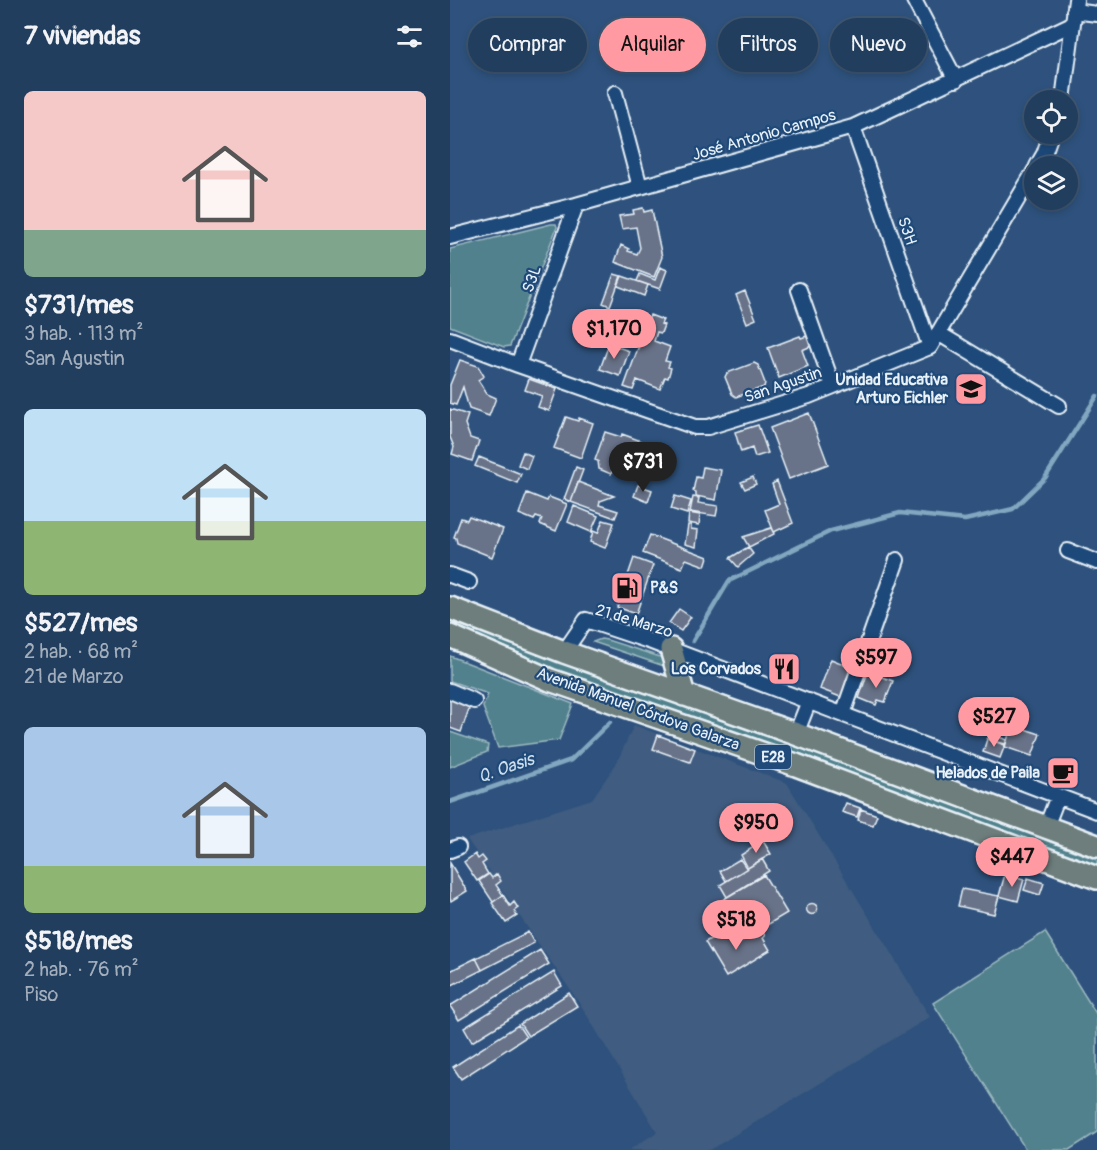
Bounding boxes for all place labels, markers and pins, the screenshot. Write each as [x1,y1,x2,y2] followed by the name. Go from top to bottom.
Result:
[565,309,663,360] pin: $1,170
[835,370,949,408] place label: Unidad Educativa Arturo Eichler
[953,371,989,407] school or university icon: Unidad Educativa Arturo Eichler
[607,442,679,493] pin: $731
[609,570,645,606] fuel station icon: P&S
[650,578,678,598] place label: P&S
[840,638,912,689] pin: $597
[766,651,802,687] restaurant icon: Los Corvados
[671,659,762,679] place label: Los Corvados
[958,697,1030,748] pin: $527
[1045,755,1081,791] cafe icon: Helados de Paila
[936,763,1041,783] place label: Helados de Paila
[720,803,792,854] pin: $950
[976,837,1048,888] pin: $447
[700,900,772,951] pin: $518

